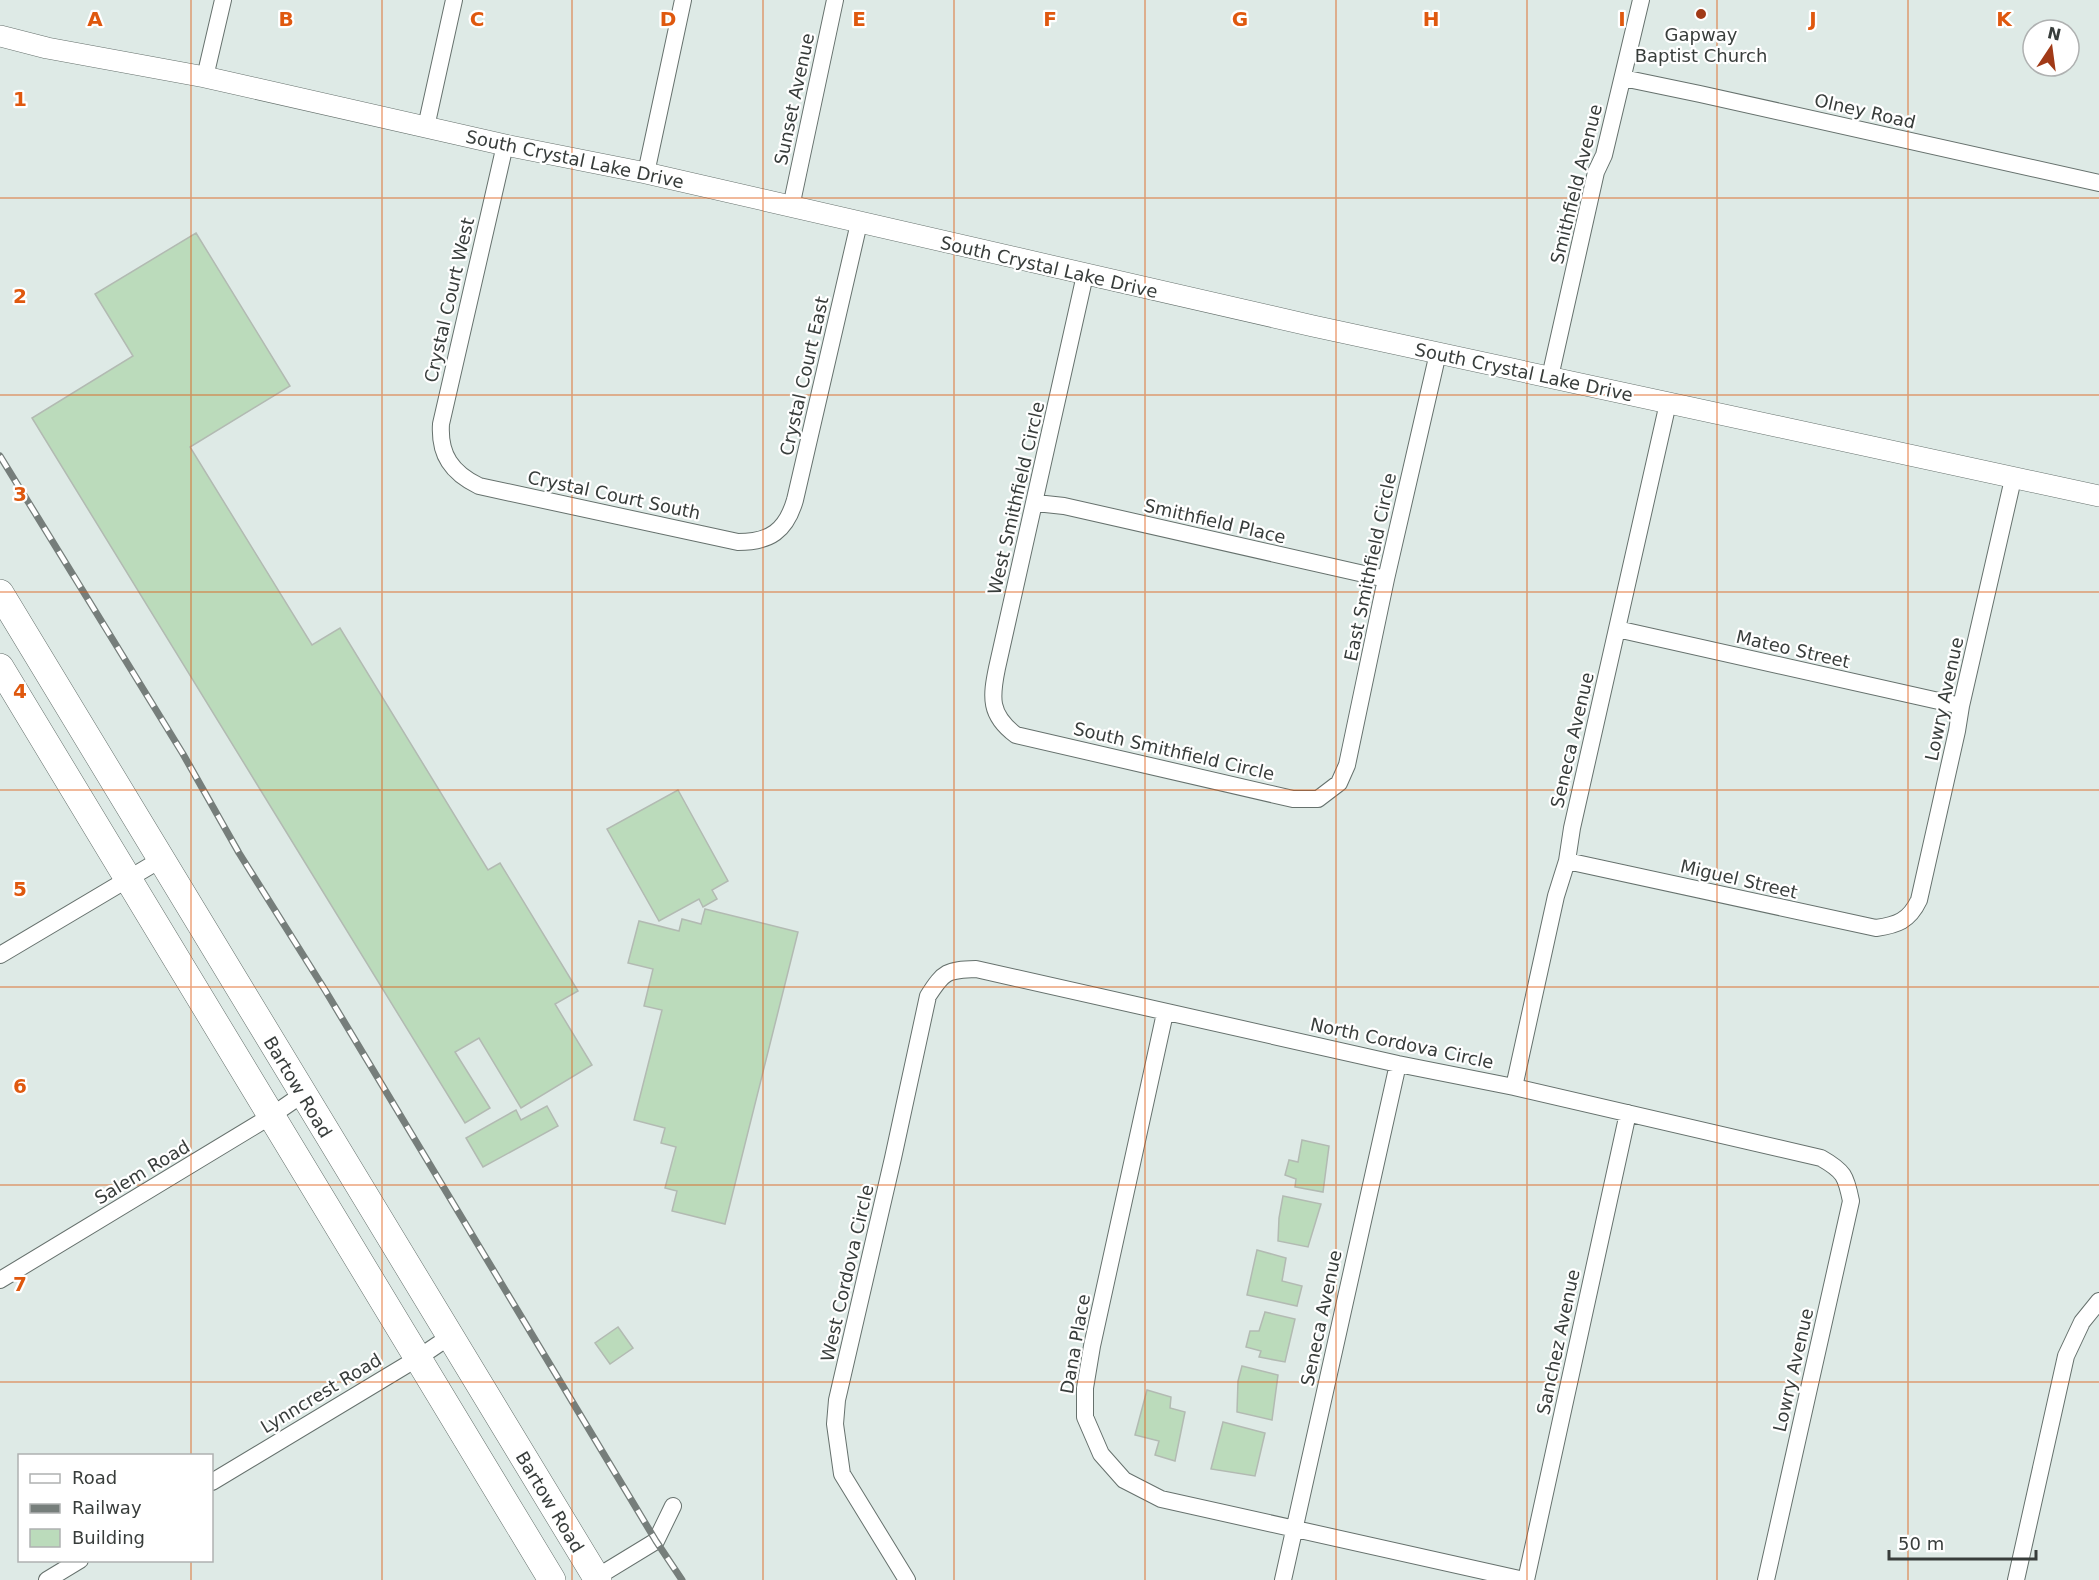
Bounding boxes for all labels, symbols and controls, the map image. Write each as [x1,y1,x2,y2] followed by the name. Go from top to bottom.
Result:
[87,7,103,31] text: A
[278,7,294,31] text: B
[470,7,484,31] text: C
[660,7,676,31] text: D
[852,7,866,31] text: E
[1043,7,1057,31] text: F
[1232,7,1248,31] text: G
[1423,7,1439,31] text: H
[1618,7,1626,31] text: I
[1694,7,1708,21] marker: Gapway Baptist Church
[1807,7,1817,31] text: J
[1996,7,2013,31] text: K
[2021,18,2081,78] north arrow
[2046,23,2063,45] text: N
[1635,24,1767,66] place label: Gapway Baptist Church
[770,31,818,167] street label: Sunset Avenue
[13,87,27,111] text: 1
[1812,89,1918,133] street label: Olney Road
[1546,102,1606,266] street label: Smithfield Avenue
[464,126,686,192] street label: South Crystal Lake Drive
[420,216,478,384] street label: Crystal Court West
[938,232,1160,302] street label: South Crystal Lake Drive
[13,284,27,308] text: 2
[775,294,833,458] street label: Crystal Court East
[1413,339,1635,405] street label: South Crystal Lake Drive
[984,399,1048,597] street label: West Smithfield Circle
[526,466,702,524] street label: Crystal Court South
[1340,471,1400,663] street label: East Smithfield Circle
[13,482,27,506] text: 3
[1142,494,1288,548] street label: Smithfield Place
[1734,626,1852,672] street label: Mateo Street
[1921,635,1967,763] street label: Lowry Avenue
[1546,670,1598,810] street label: Seneca Avenue
[13,679,27,703] text: 4
[1071,718,1277,784] street label: South Smithfield Circle
[1678,855,1800,903] street label: Miguel Street
[13,877,27,901] text: 5
[1308,1013,1496,1073] street label: North Cordova Circle
[260,1033,336,1141] street label: Bartow Road
[13,1074,27,1098] text: 6
[91,1135,193,1209] street label: Salem Road
[816,1182,878,1364] street label: West Cordova Circle
[1296,1248,1346,1388] street label: Seneca Avenue
[1532,1267,1584,1417] street label: Sanchez Avenue
[13,1272,27,1296] text: 7
[1056,1292,1094,1396] street label: Dana Place
[1769,1306,1817,1434] street label: Lowry Avenue
[257,1349,385,1437] street label: Lynncrest Road
[512,1448,588,1556] street label: Bartow Road
[18,1454,213,1562] legend
[72,1467,117,1488] text: Road
[72,1497,142,1518] text: Railway
[1889,1523,2036,1561] scale bar
[72,1527,145,1548] text: Building
[1898,1533,1944,1554] text: 50 m

